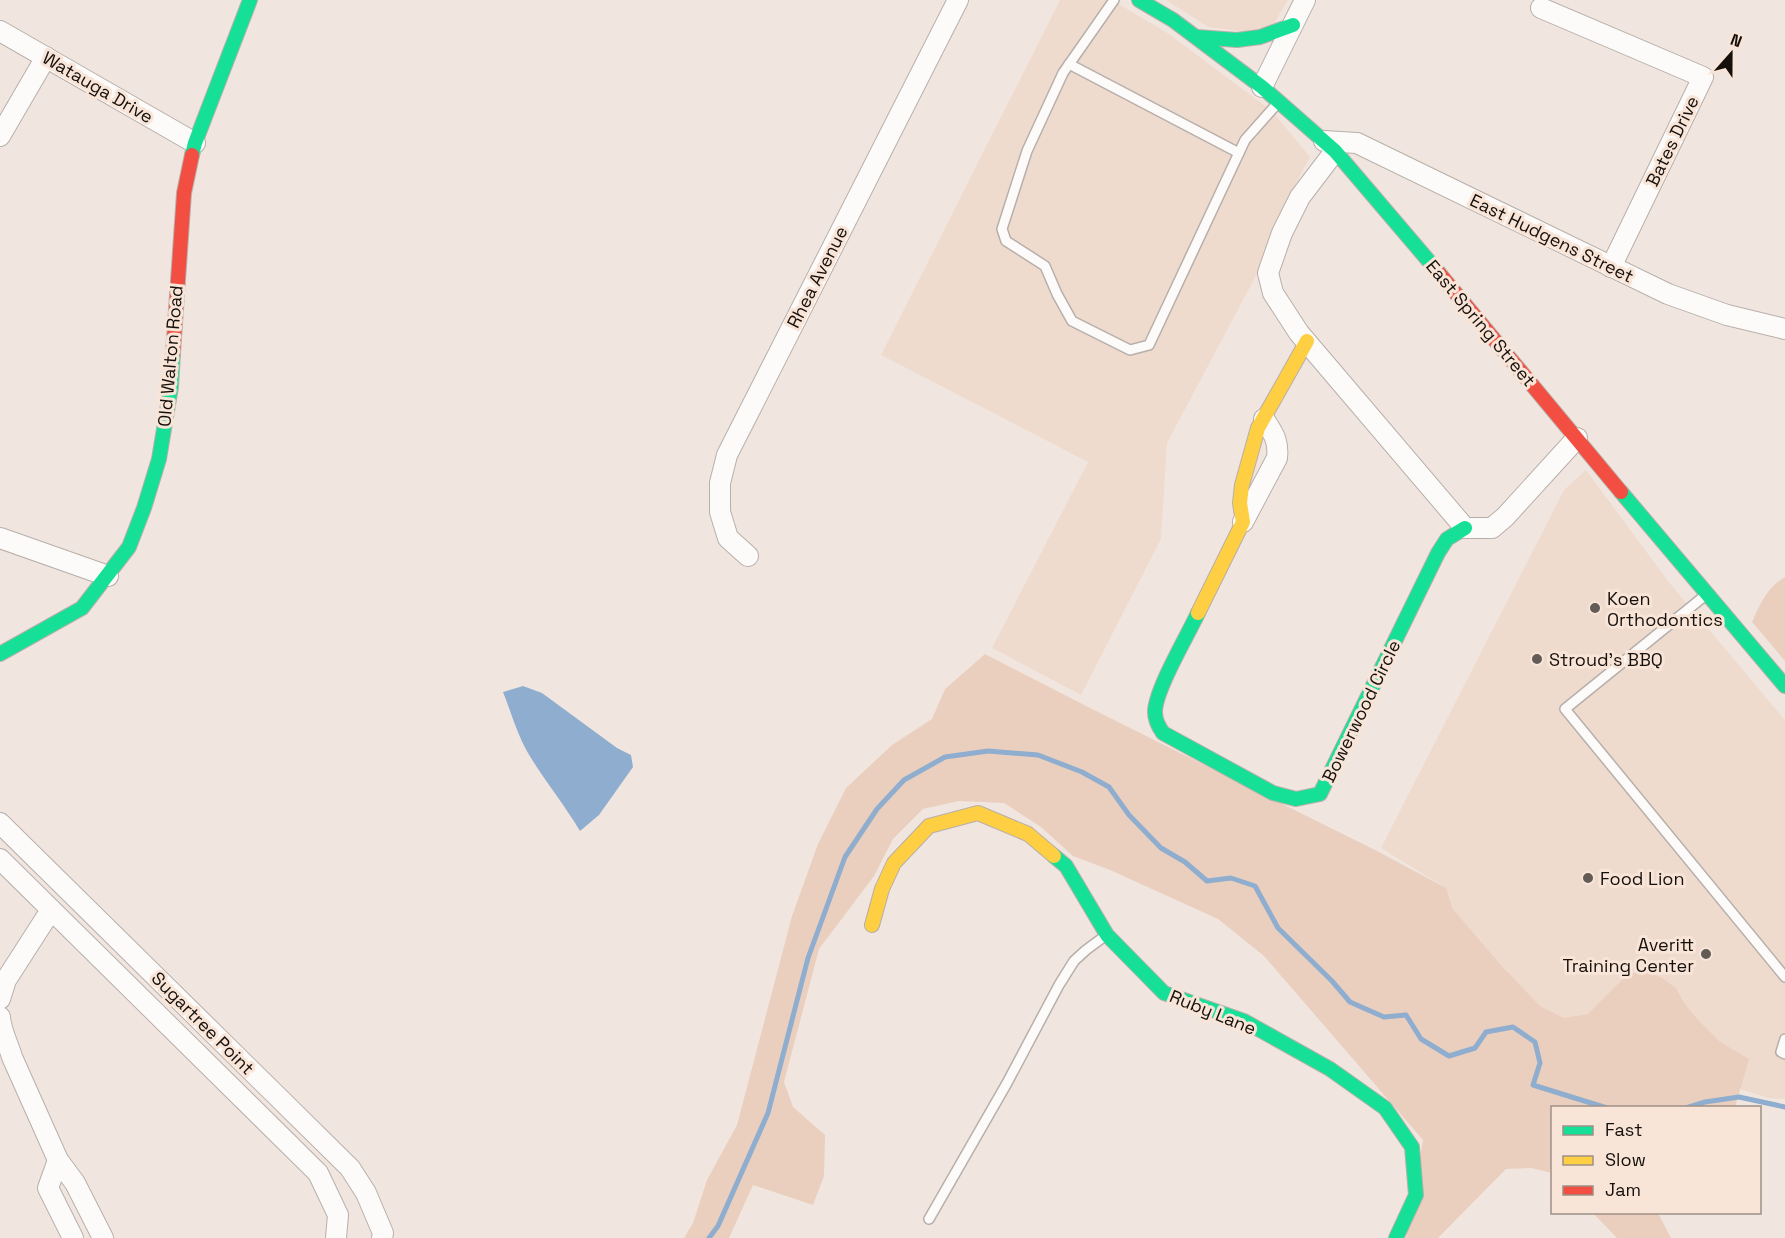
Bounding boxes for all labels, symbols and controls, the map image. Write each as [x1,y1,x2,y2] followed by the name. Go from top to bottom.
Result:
[1701,24,1761,84] north arrow
[1727,29,1745,52] text: N
[38,46,158,128] street label: Watauga Drive
[1640,92,1704,190] street label: Bates Drive
[1466,188,1638,288] street label: East Hudgens Street
[781,222,853,332] street label: Rhea Avenue
[1421,255,1541,391] street label: East Spring Street
[152,284,188,428] street label: Old Walton Road
[1607,587,1723,631] place label: Koen Orthodontics
[1588,601,1602,615] marker: Koen Orthodontics
[1317,636,1405,786] street label: Bowerwood Circle
[1549,648,1663,671] place label: Stroud's BBQ
[1530,652,1544,666] marker: Stroud's BBQ
[1600,867,1684,890] place label: Food Lion
[1581,871,1595,885] marker: Food Lion
[1562,933,1694,977] place label: Averitt Training Center
[1699,947,1713,961] marker: Averitt Training Center
[147,967,259,1079] street label: Sugartree Point
[1166,984,1260,1040] street label: Ruby Lane
[1551,1106,1761,1214] legend
[1605,1118,1642,1141] text: Fast
[1605,1148,1646,1171] text: Slow
[1605,1178,1641,1201] text: Jam

